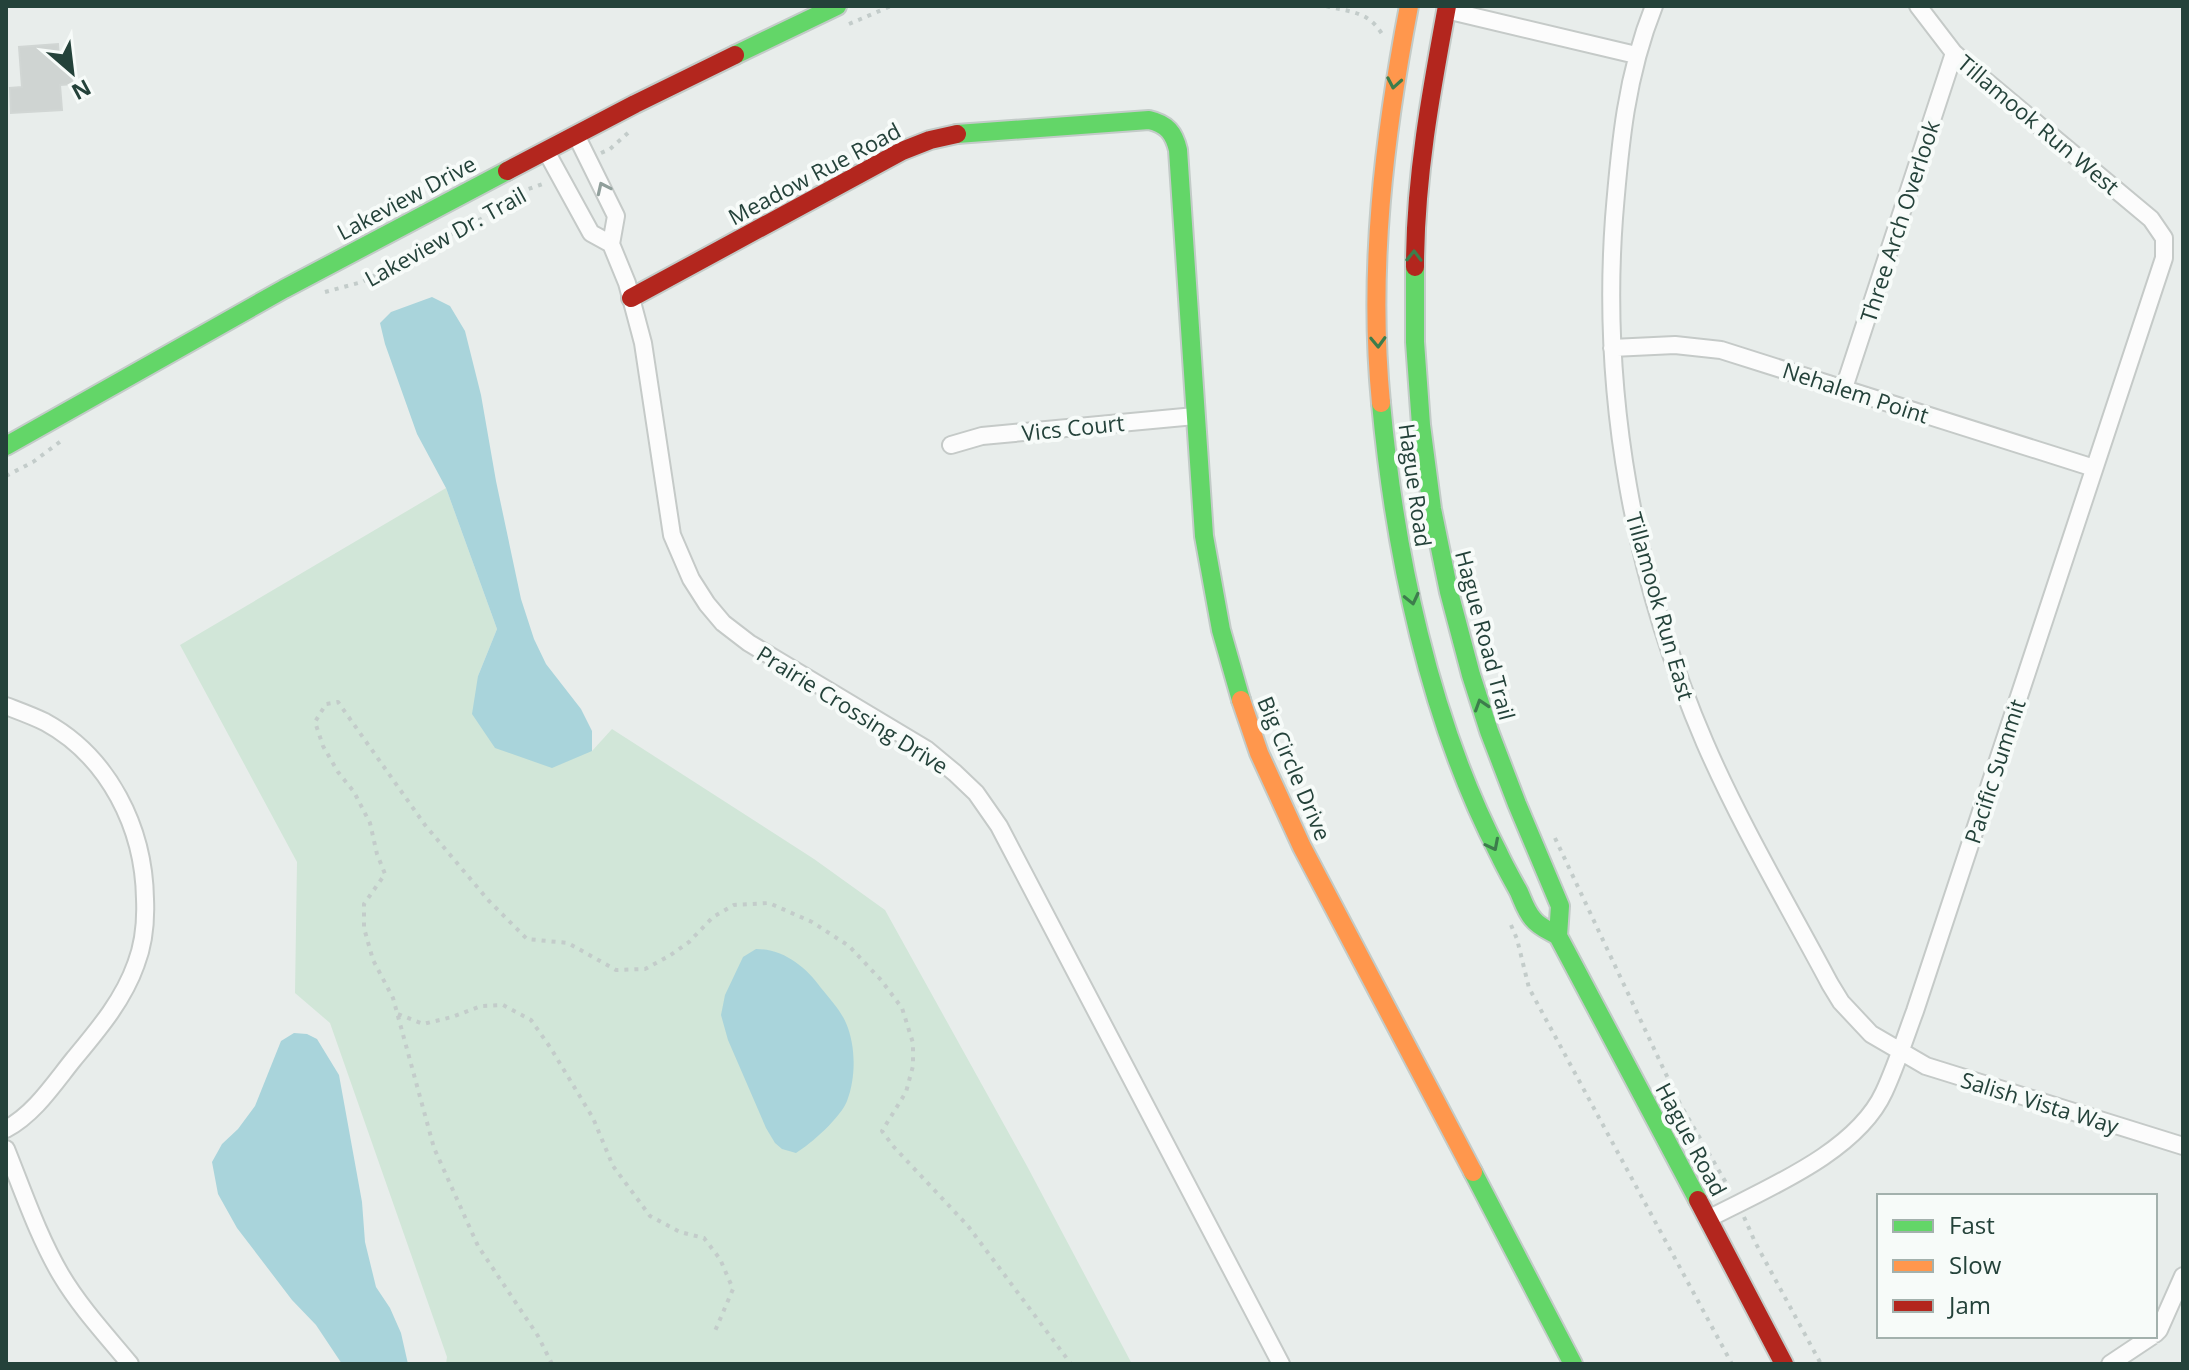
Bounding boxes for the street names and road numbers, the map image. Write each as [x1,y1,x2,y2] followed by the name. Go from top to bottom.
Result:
[1952,47,2126,201] street label: Tillamook Run West
[722,115,906,231] street label: Meadow Rue Road
[1852,116,1946,326] street label: Three Arch Overlook
[331,148,481,246] street label: Lakeview Drive
[359,179,531,293] street label: Lakeview Dr. Trail
[1779,354,1933,430] street label: Nehalem Point
[1020,407,1126,447] street label: Vics Court
[1392,421,1440,549] street label: Hague Road
[1620,509,1702,704] street label: Tillamook Run East
[1449,547,1523,723] street label: Hague Road Trail
[752,638,954,780] street label: Prairie Crossing Drive
[1251,691,1339,845] street label: Big Circle Drive
[1956,695,2032,847] street label: Pacific Summit
[1957,1064,2124,1141] street label: Salish Vista Way
[1650,1077,1734,1201] street label: Hague Road

